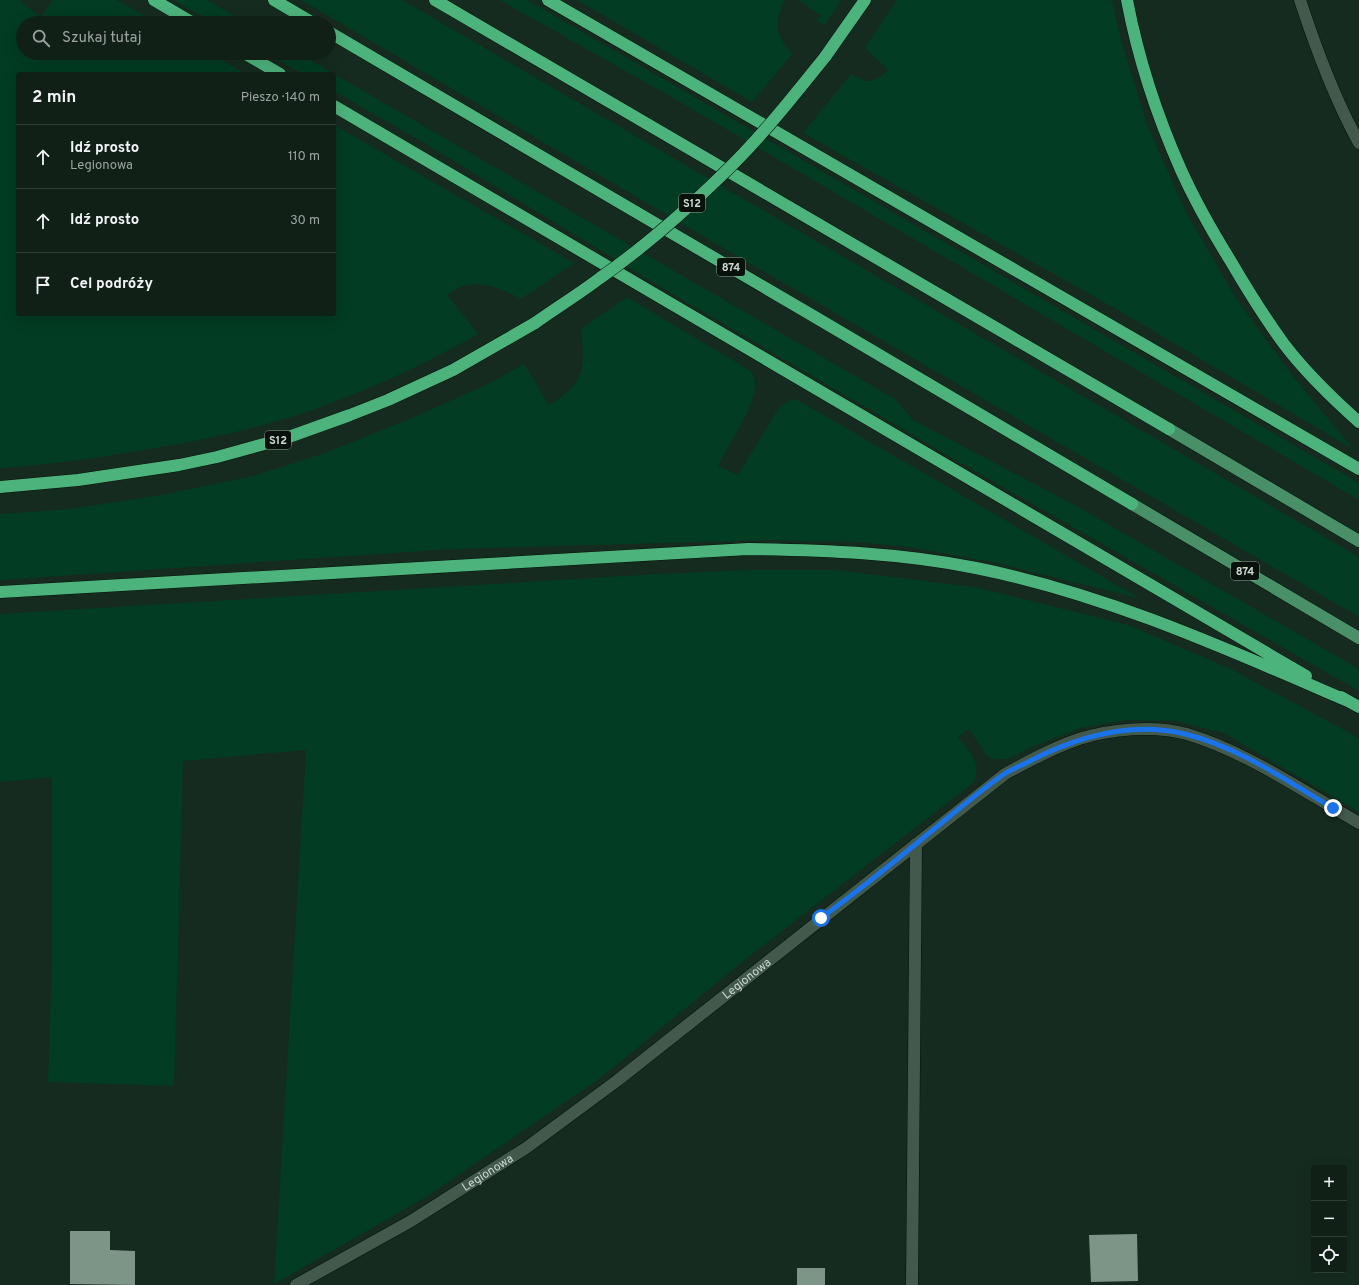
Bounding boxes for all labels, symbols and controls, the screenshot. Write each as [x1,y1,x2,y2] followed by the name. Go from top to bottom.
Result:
[16,16,336,60] search box
[30,27,52,49] icon: search
[62,29,142,48] text: Szukaj tutaj
[32,87,76,109] text: 2 min
[241,90,320,106] text: Pieszo · 140 m
[70,139,139,158] text: Idź prosto
[32,146,54,168] icon: ahead
[288,149,320,165] text: 110 m
[70,158,133,174] text: Legionowa
[679,194,705,212] road number: S12
[32,210,54,232] icon: ahead
[70,211,139,230] text: Idź prosto
[290,213,320,229] text: 30 m
[717,258,745,276] road number: 874
[32,274,54,296] icon: arrive
[70,275,153,294] text: Cel podróży
[265,431,291,449] road number: S12
[1231,562,1259,580] road number: 874
[1324,799,1342,817] route end
[812,909,830,927] route start
[719,955,775,1004] street label: Legionowa
[459,1151,517,1196] street label: Legionowa
[1311,1165,1347,1273] map controls
[1311,1165,1347,1201] button: +
[1311,1201,1347,1237] button: −
[1311,1237,1347,1273] button: locate

